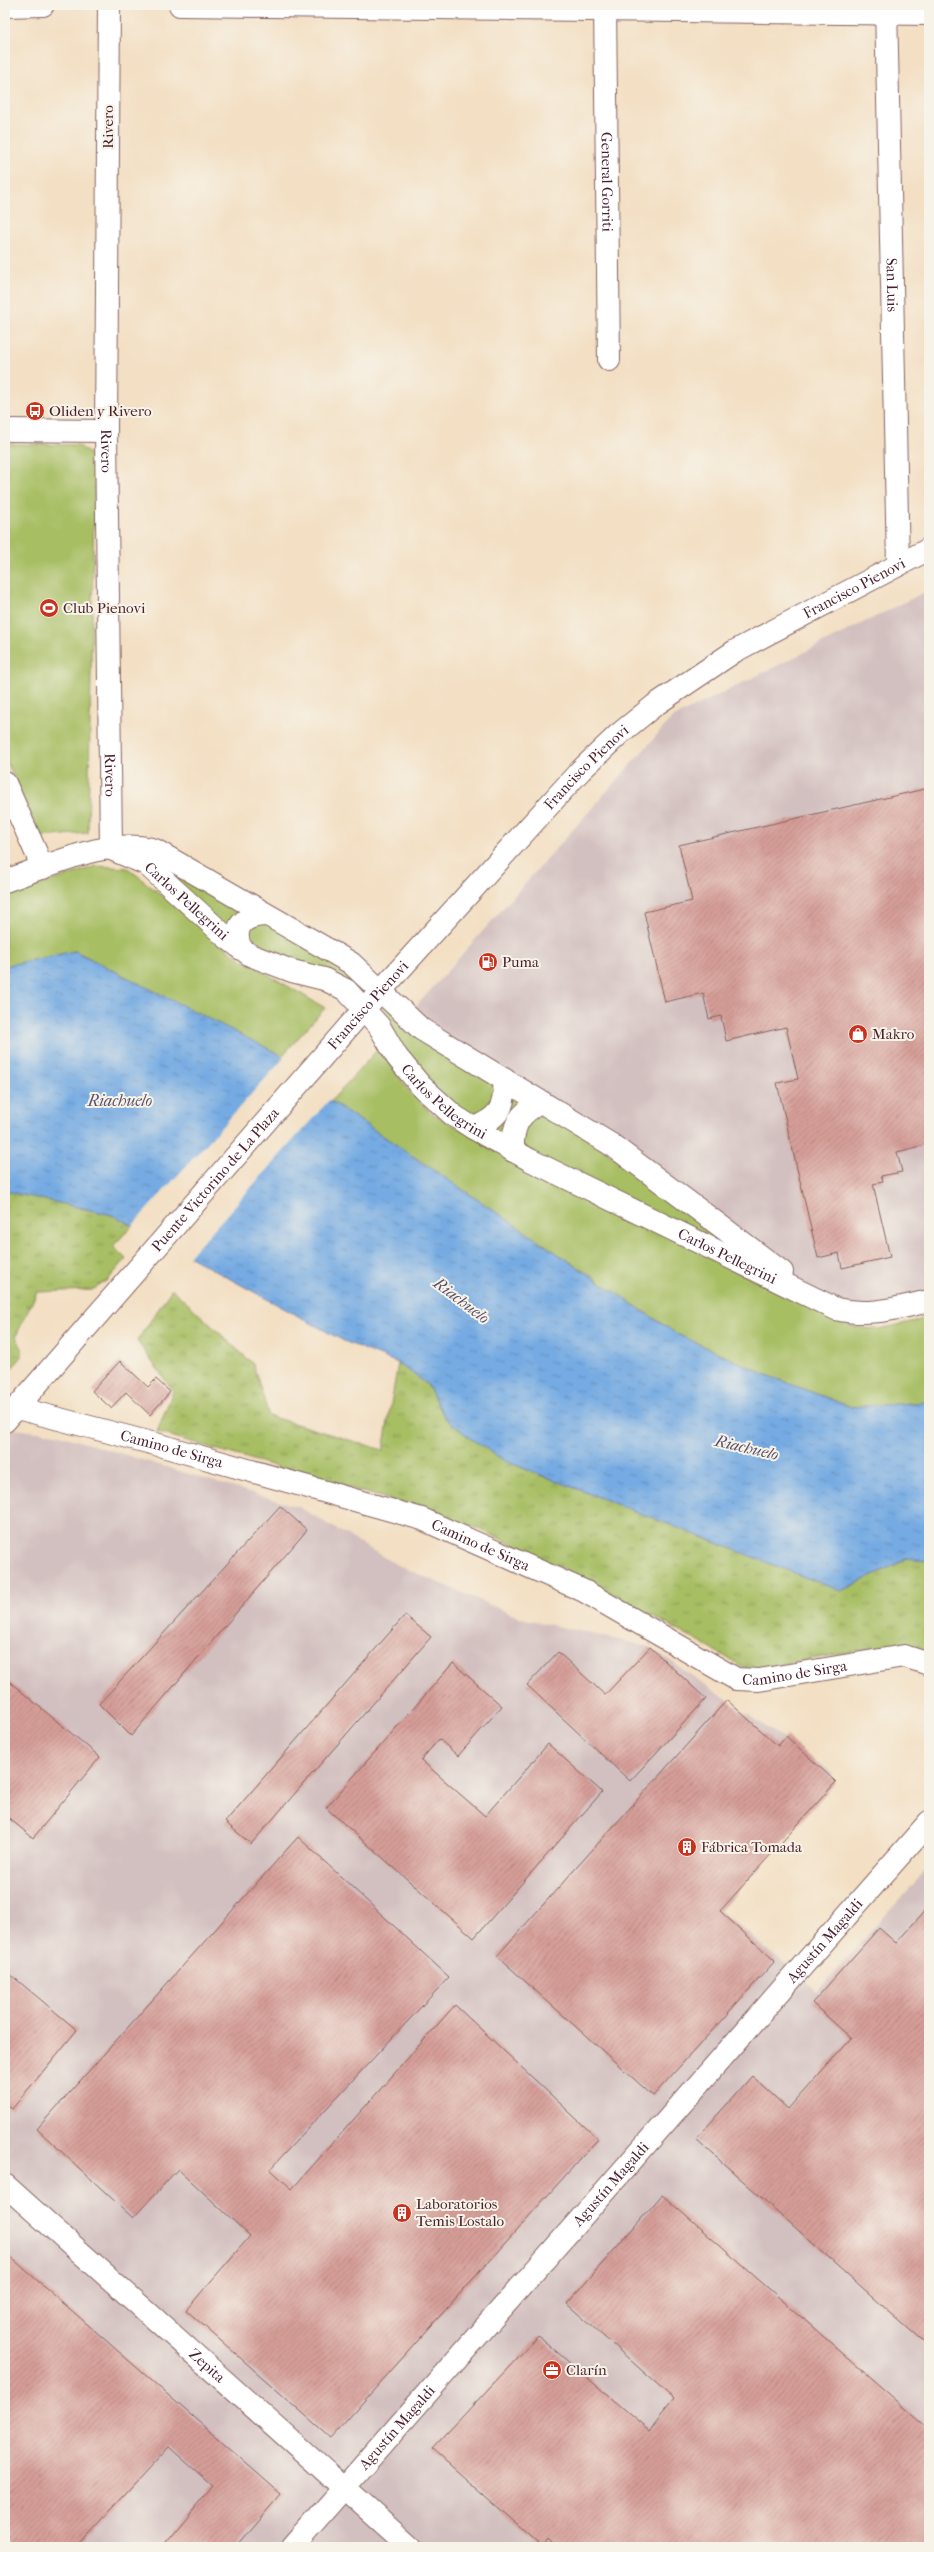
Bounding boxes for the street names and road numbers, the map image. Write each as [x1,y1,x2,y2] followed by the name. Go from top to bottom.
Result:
[99,105,117,149] street label: Rivero
[597,132,617,233] street label: General Gorriti
[882,258,902,313] street label: San Luis
[97,429,116,473] street label: Rivero
[800,554,909,623] street label: Francisco Pienovi
[540,720,633,814] street label: Francisco Pienovi
[101,753,119,797] street label: Rivero
[141,858,233,944] street label: Carlos Pellegrini
[324,957,413,1053] street label: Francisco Pienovi
[397,1060,491,1143] street label: Carlos Pellegrini
[148,1103,284,1255] street label: Puente Victorino de La Plaza
[675,1224,780,1288] street label: Carlos Pellegrini
[118,1426,226,1472] street label: Camino de Sirga
[429,1515,533,1575] street label: Camino de Sirga
[742,1656,849,1689] street label: Camino de Sirga
[782,1895,867,1987] street label: Agustín Magaldi
[568,2138,653,2231] street label: Agustín Magaldi
[185,2345,230,2387] street label: Zepita
[355,2381,439,2474] street label: Agustín Magaldi

